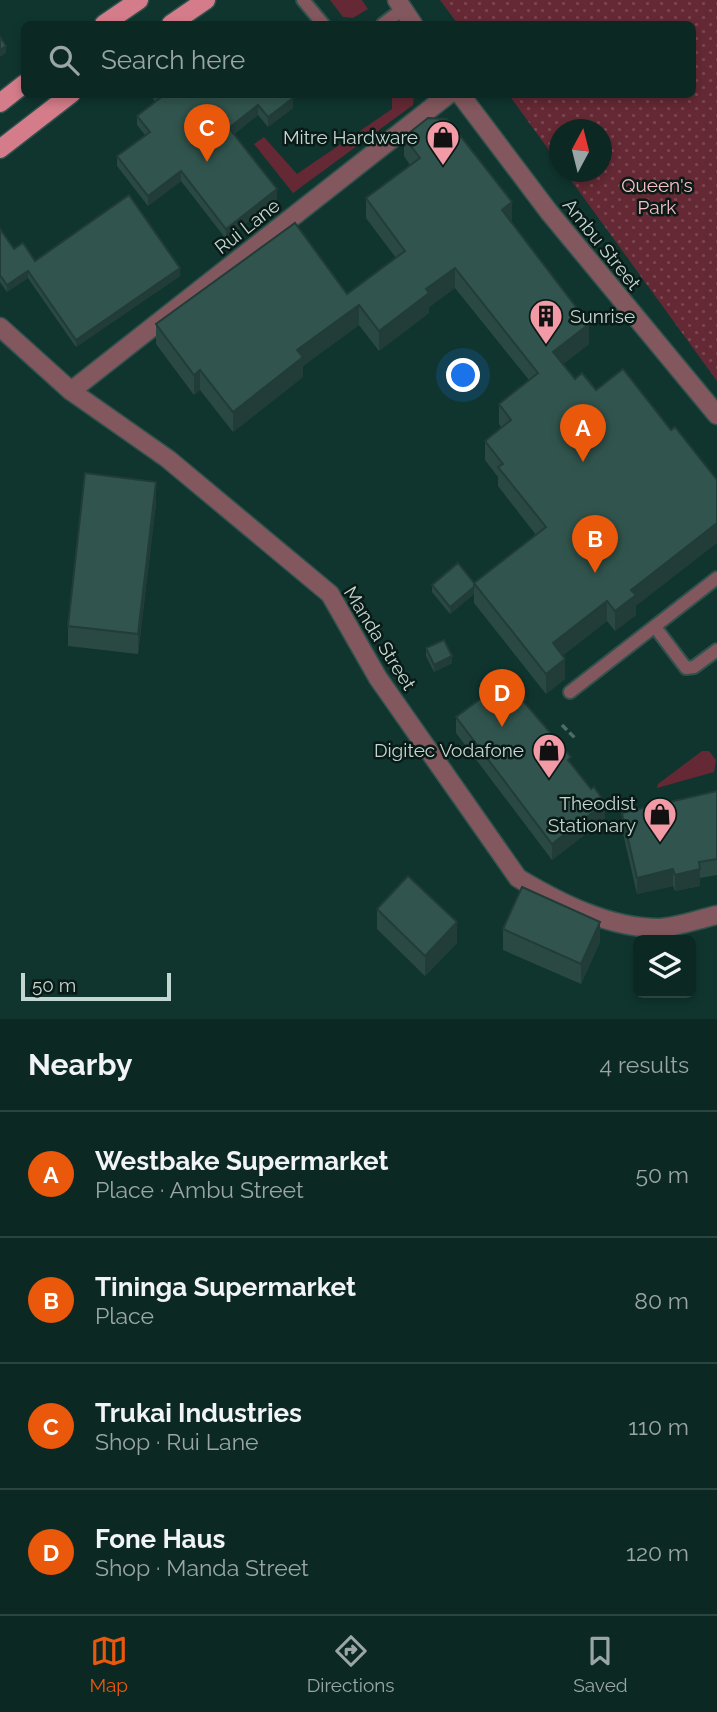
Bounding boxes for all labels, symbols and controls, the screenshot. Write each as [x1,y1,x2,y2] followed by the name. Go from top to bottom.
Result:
[21,21,696,98] search box
[45,41,83,79] icon: search
[101,45,245,75] text: Search here
[184,104,230,162] pin: C
[424,118,462,167] shop icon: Mitre Hardware
[549,119,612,182] north arrow
[283,126,418,148] place label: Mitre Hardware
[621,174,693,218] park label: Queen's Park
[210,194,284,258] street label: Rui Lane
[559,194,646,294] street label: Ambu Street
[527,297,565,346] building icon: Sunrise
[570,305,635,327] place label: Sunrise
[446,358,480,392] your location
[560,404,606,462] pin: A
[572,515,618,573] pin: B
[339,582,421,694] street label: Manda Street
[479,669,525,727] pin: D
[530,731,568,780] shop icon: Digitec Vodafone
[374,739,524,761] place label: Digitec Vodafone
[548,792,637,836] place label: Theodist Stationary
[641,795,679,844] shop icon: Theodist Stationary
[633,935,696,998] map controls
[633,935,696,998] button: layers
[21,970,172,1002] scale bar
[32,974,76,996] text: 50 m
[28,1047,132,1082] text: Nearby
[600,1051,689,1078] text: 4 results
[95,1146,388,1176] text: Westbake Supermarket
[43,1161,59,1188] text: A
[635,1161,689,1188] text: 50 m
[95,1176,304,1203] text: Place · Ambu Street
[95,1272,356,1302] text: Tininga Supermarket
[43,1287,59,1314] text: B
[634,1287,689,1314] text: 80 m
[95,1302,154,1329] text: Place
[95,1398,302,1428] text: Trukai Industries
[43,1413,59,1440] text: C
[628,1413,689,1440] text: 110 m
[95,1428,259,1455] text: Shop · Rui Lane
[95,1524,225,1554] text: Fone Haus
[43,1539,59,1566] text: D
[626,1539,689,1566] text: 120 m
[95,1554,309,1581] text: Shop · Manda Street
[89,1632,128,1696] tab: Map
[307,1632,395,1696] tab: Directions
[573,1632,628,1696] tab: Saved

